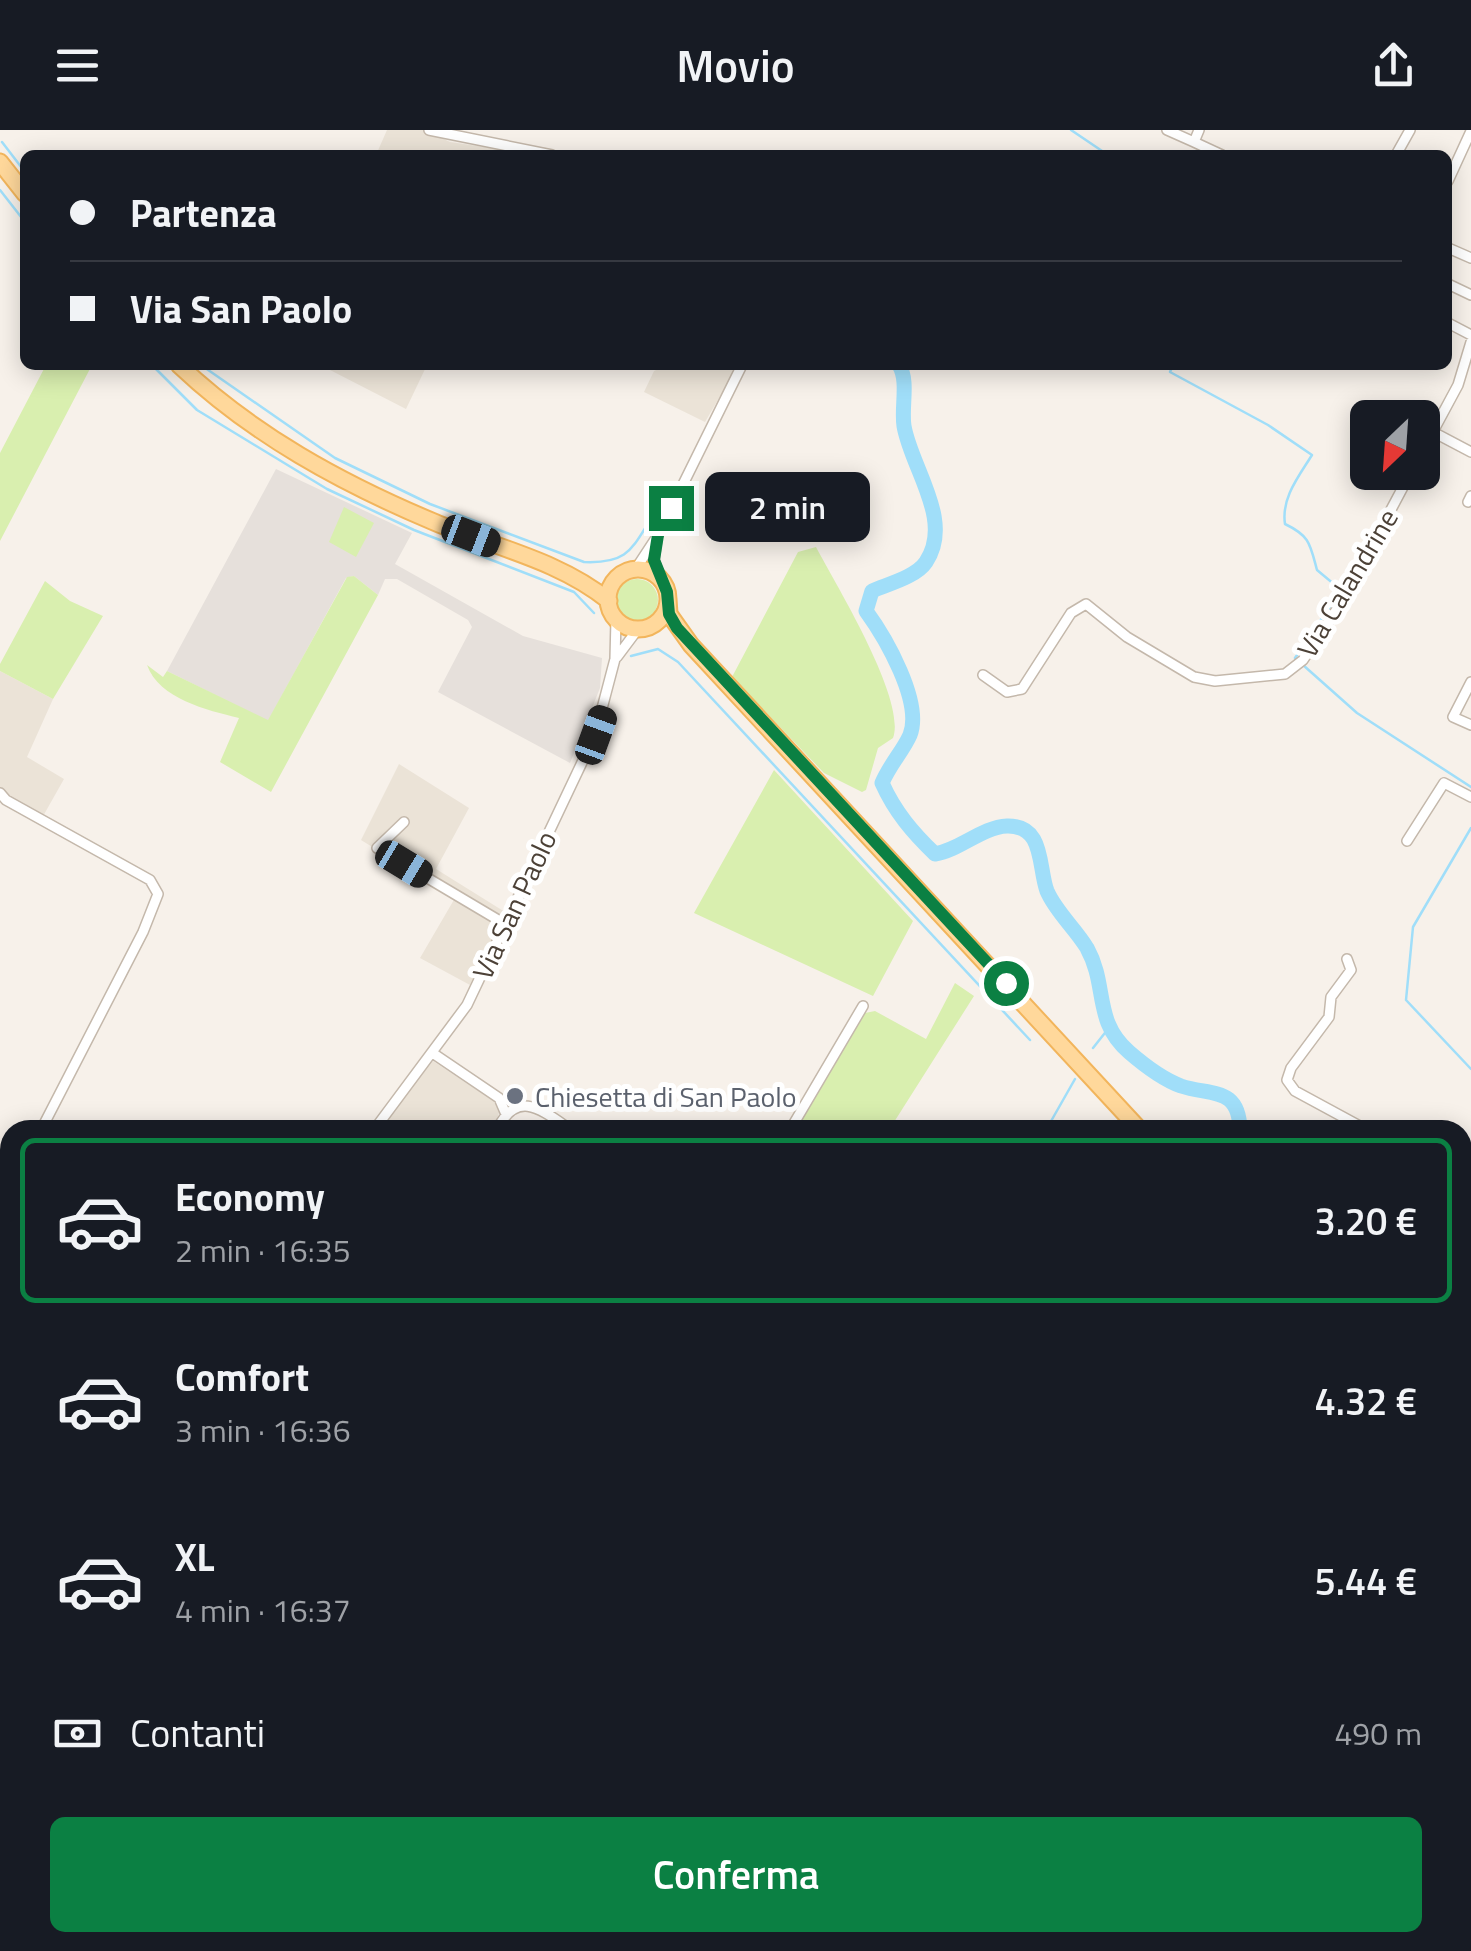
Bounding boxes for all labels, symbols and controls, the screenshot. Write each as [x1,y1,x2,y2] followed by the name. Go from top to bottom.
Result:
[676,31,795,99] text: Movio
[50,38,105,93] icon: menu
[1366,38,1421,93] icon: share
[130,184,277,242] text: Partenza
[130,280,352,338] text: Via San Paolo
[1350,400,1440,490] north arrow
[1350,400,1440,490] map controls
[706,473,871,543] callout: 2 min
[749,483,826,531] text: 2 min
[649,486,694,531] route end
[1286,500,1408,666] street label: Via Calandrine
[438,511,504,561] car
[572,702,620,768] car
[461,824,567,986] street label: Via San Paolo
[371,836,437,892] car
[984,961,1029,1006] route start
[535,1075,797,1118] place label: Chiesetta di San Paolo
[504,1085,526,1107] marker: Chiesetta di San Paolo
[175,1168,325,1226] text: Economy
[55,1176,145,1266] icon: car
[1314,1192,1417,1250] text: 3.20 €
[175,1226,351,1274] text: 2 min · 16:35
[175,1348,309,1406] text: Comfort
[55,1356,145,1446] icon: car
[1314,1372,1417,1430] text: 4.32 €
[175,1406,351,1454] text: 3 min · 16:36
[175,1528,215,1586] text: XL
[55,1536,145,1626] icon: car
[1314,1552,1417,1610] text: 5.44 €
[175,1586,351,1634] text: 4 min · 16:37
[130,1704,265,1762] text: Contanti
[50,1706,105,1761] icon: cash
[1334,1709,1422,1757] text: 490 m
[50,1817,1422,1932] button: Conferma

